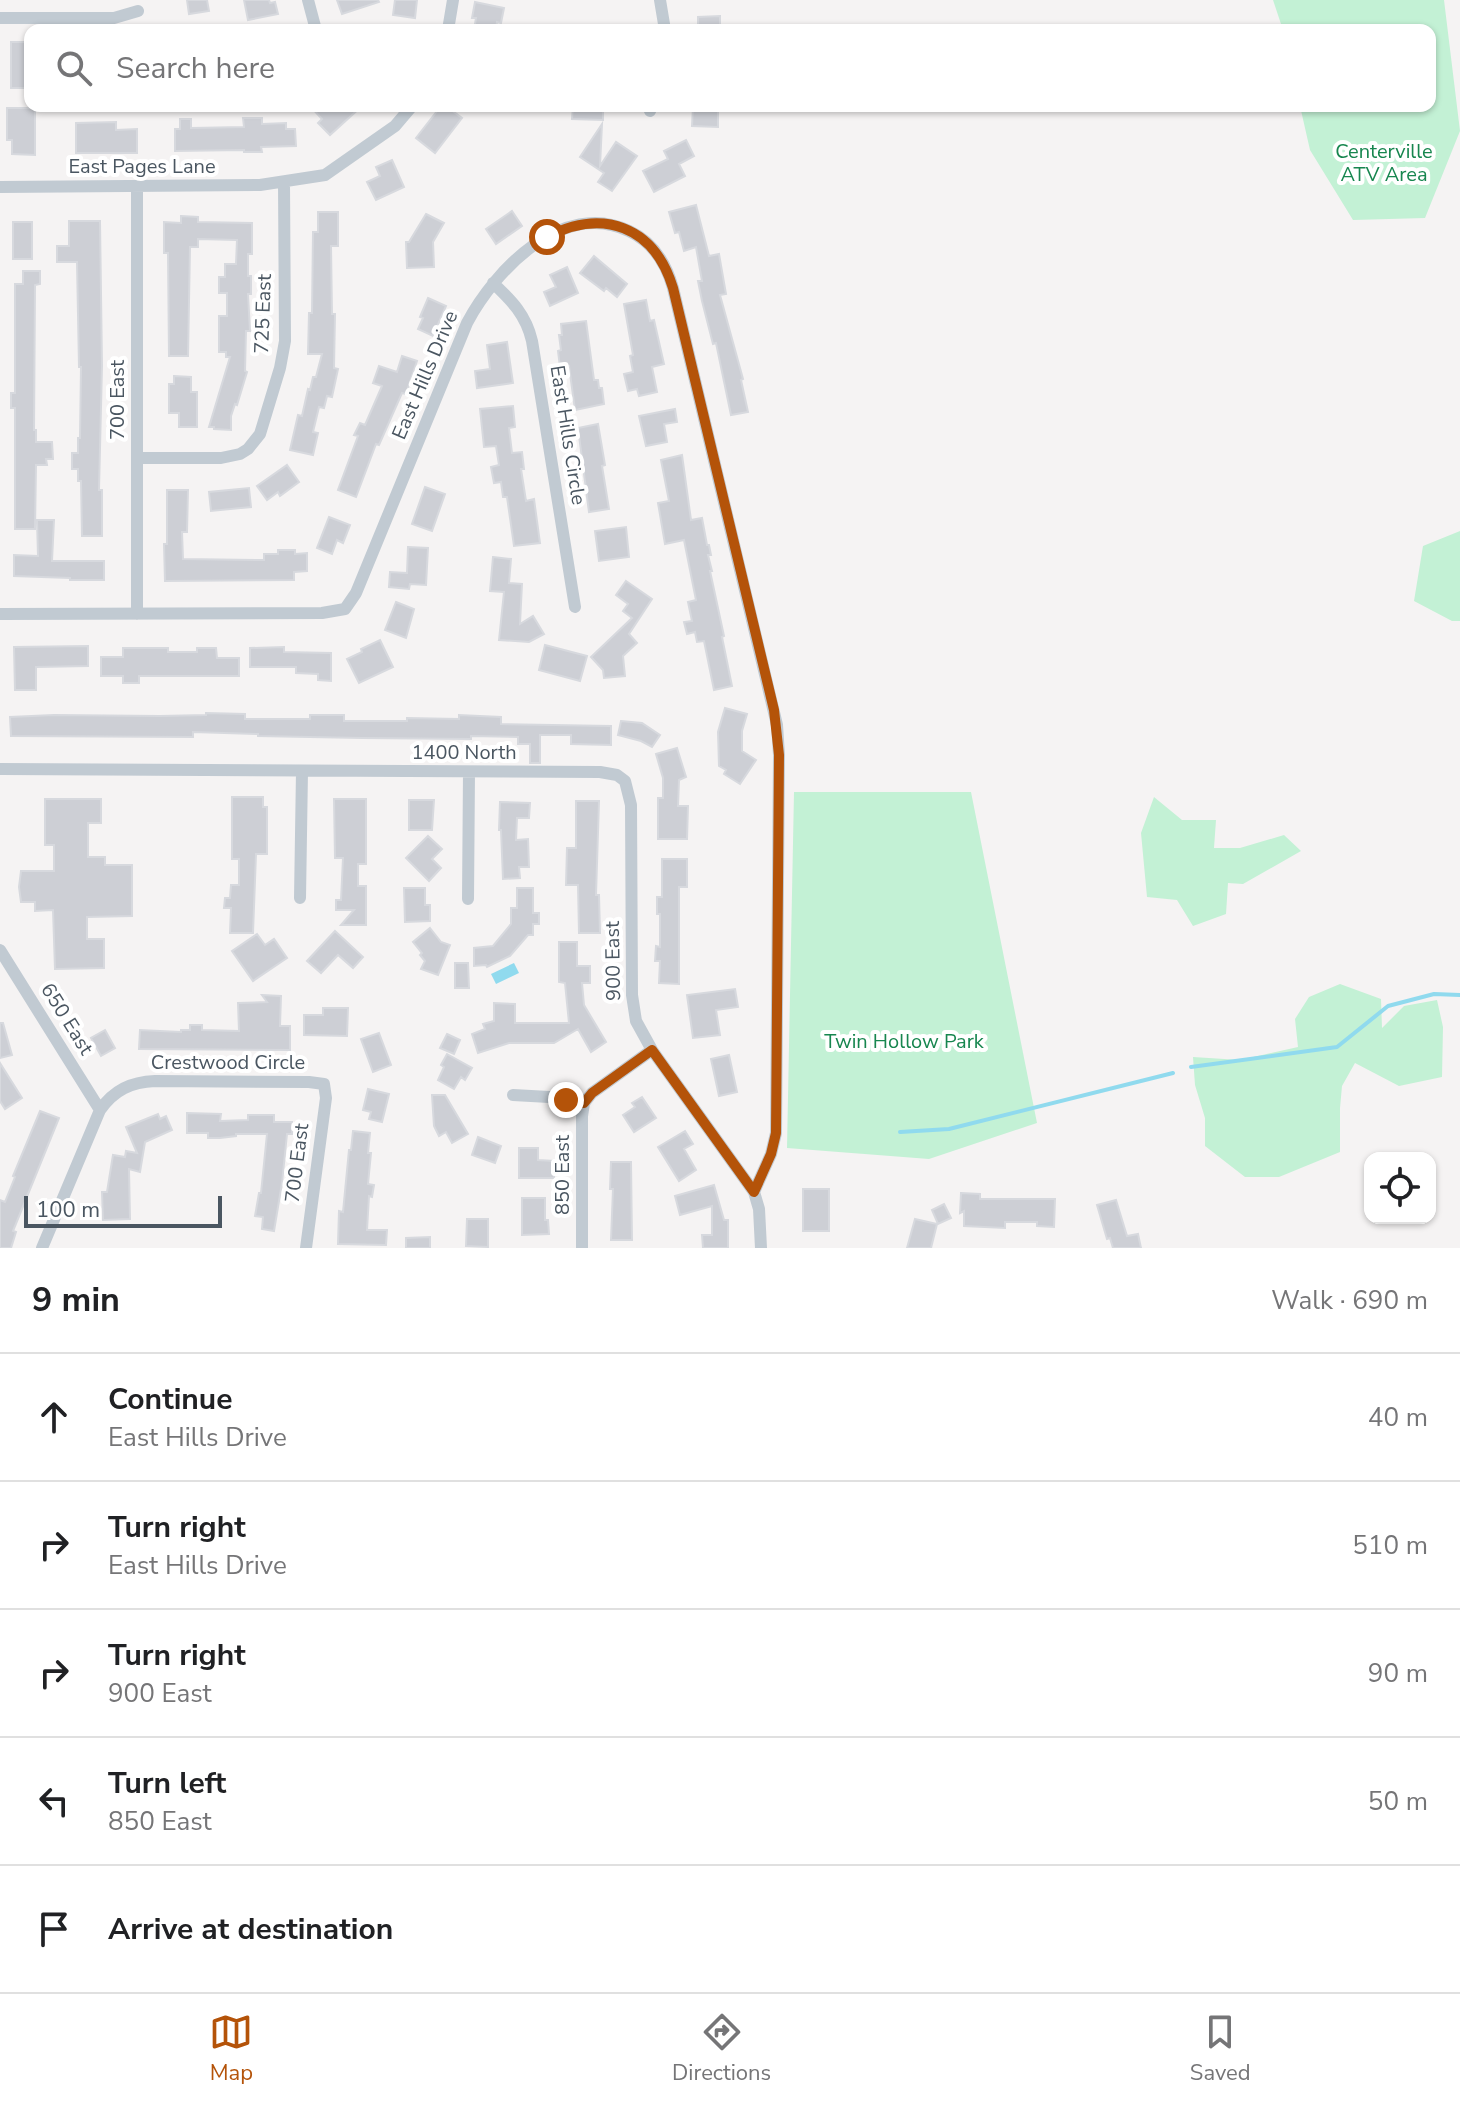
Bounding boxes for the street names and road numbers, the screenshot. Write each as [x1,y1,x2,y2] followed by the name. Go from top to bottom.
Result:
[68,153,216,180] street label: East Pages Lane
[248,273,278,354] street label: 725 East
[386,306,464,444] street label: East Hills Drive
[104,359,131,440] street label: 700 East
[544,363,592,507] street label: East Hills Circle
[411,739,517,766] street label: 1400 North
[599,920,627,1001] street label: 900 East
[34,978,100,1061] street label: 650 East
[151,1049,305,1076] street label: Crestwood Circle
[279,1121,315,1204] street label: 700 East
[549,1134,576,1215] street label: 850 East

